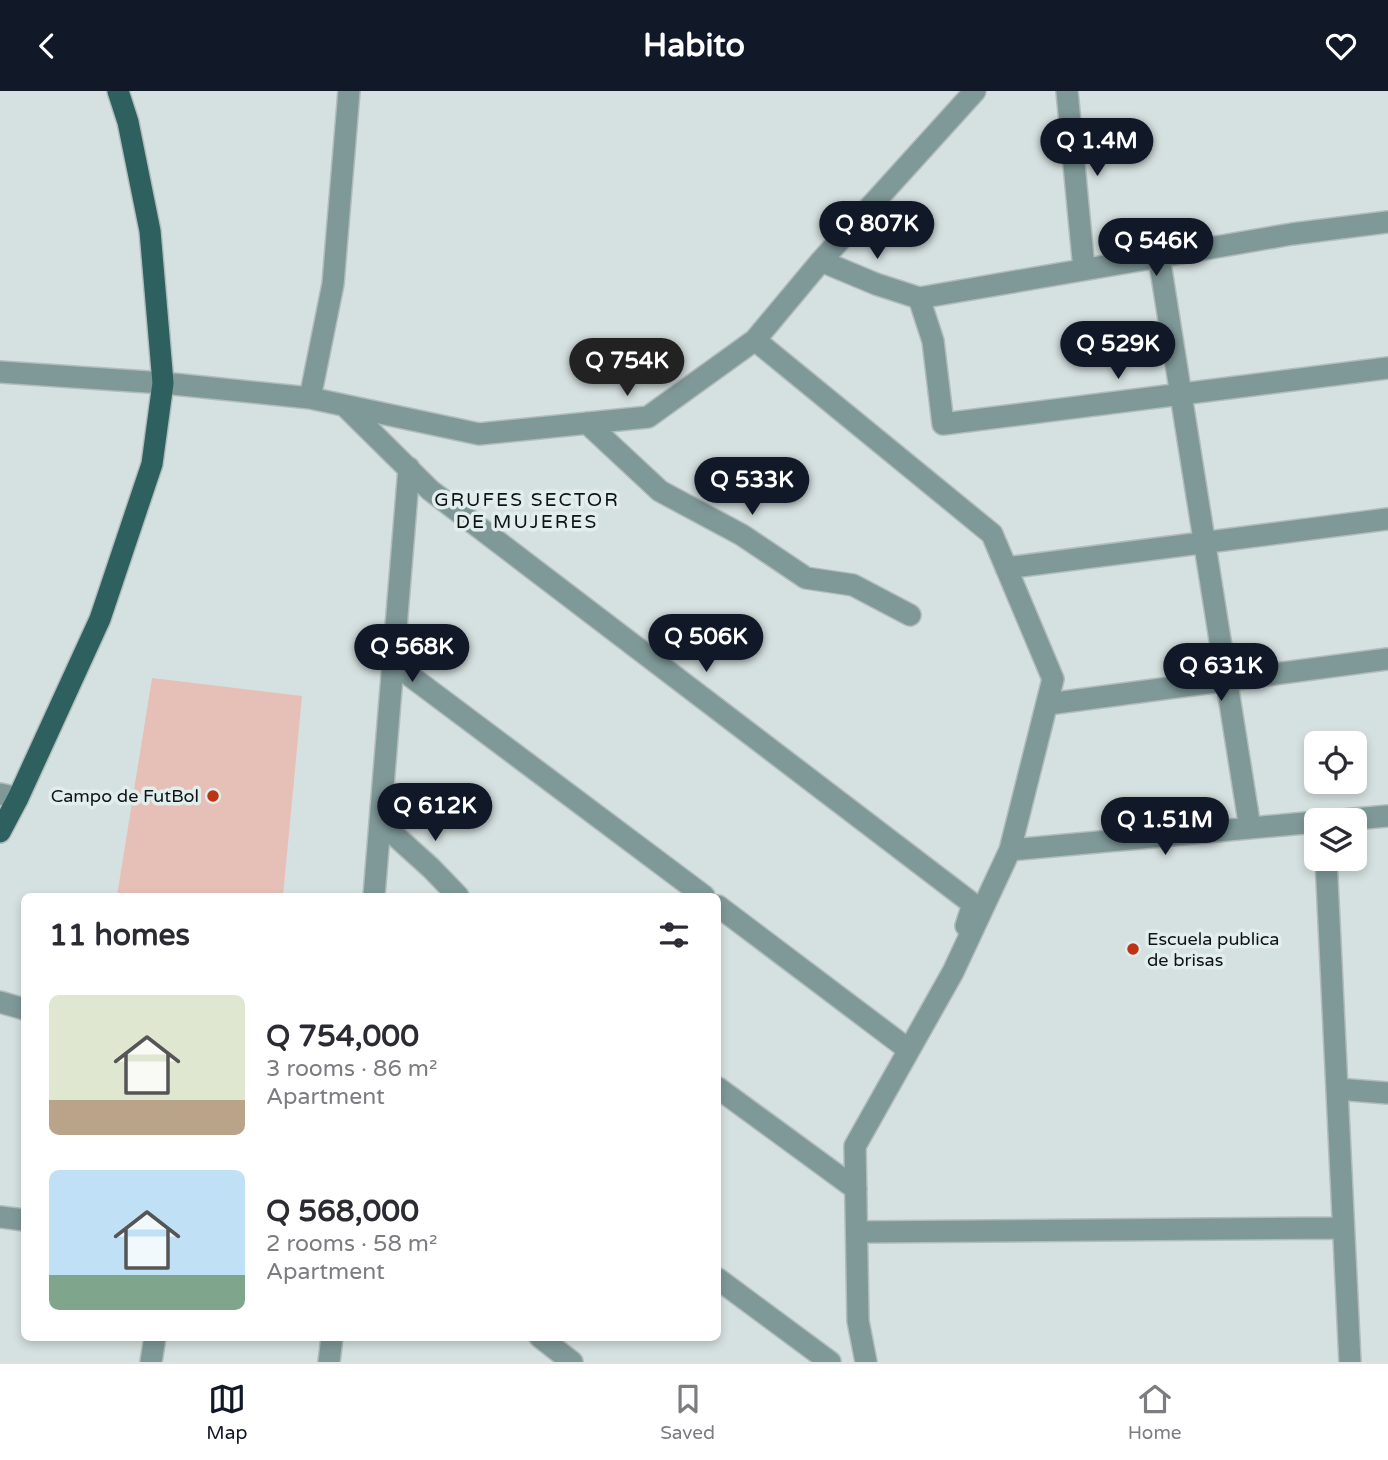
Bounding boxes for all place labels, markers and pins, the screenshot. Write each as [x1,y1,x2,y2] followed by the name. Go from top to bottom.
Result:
[1040,119,1154,178] pin: Q 1.4M
[820,201,934,261] pin: Q 807K
[1099,219,1213,278] pin: Q 546K
[1061,321,1175,381] pin: Q 529K
[570,338,684,398] pin: Q 754K
[695,457,809,517] pin: Q 533K
[649,615,763,674] pin: Q 506K
[355,625,469,684] pin: Q 568K
[1164,643,1278,703] pin: Q 631K
[378,783,492,843] pin: Q 612K
[51,785,199,807] place label: Campo de FutBol
[205,788,221,804] marker: Campo de FutBol
[1100,797,1230,857] pin: Q 1.51M
[1147,928,1279,971] place label: Escuela publica de brisas
[1125,941,1141,957] marker: Escuela publica de brisas

